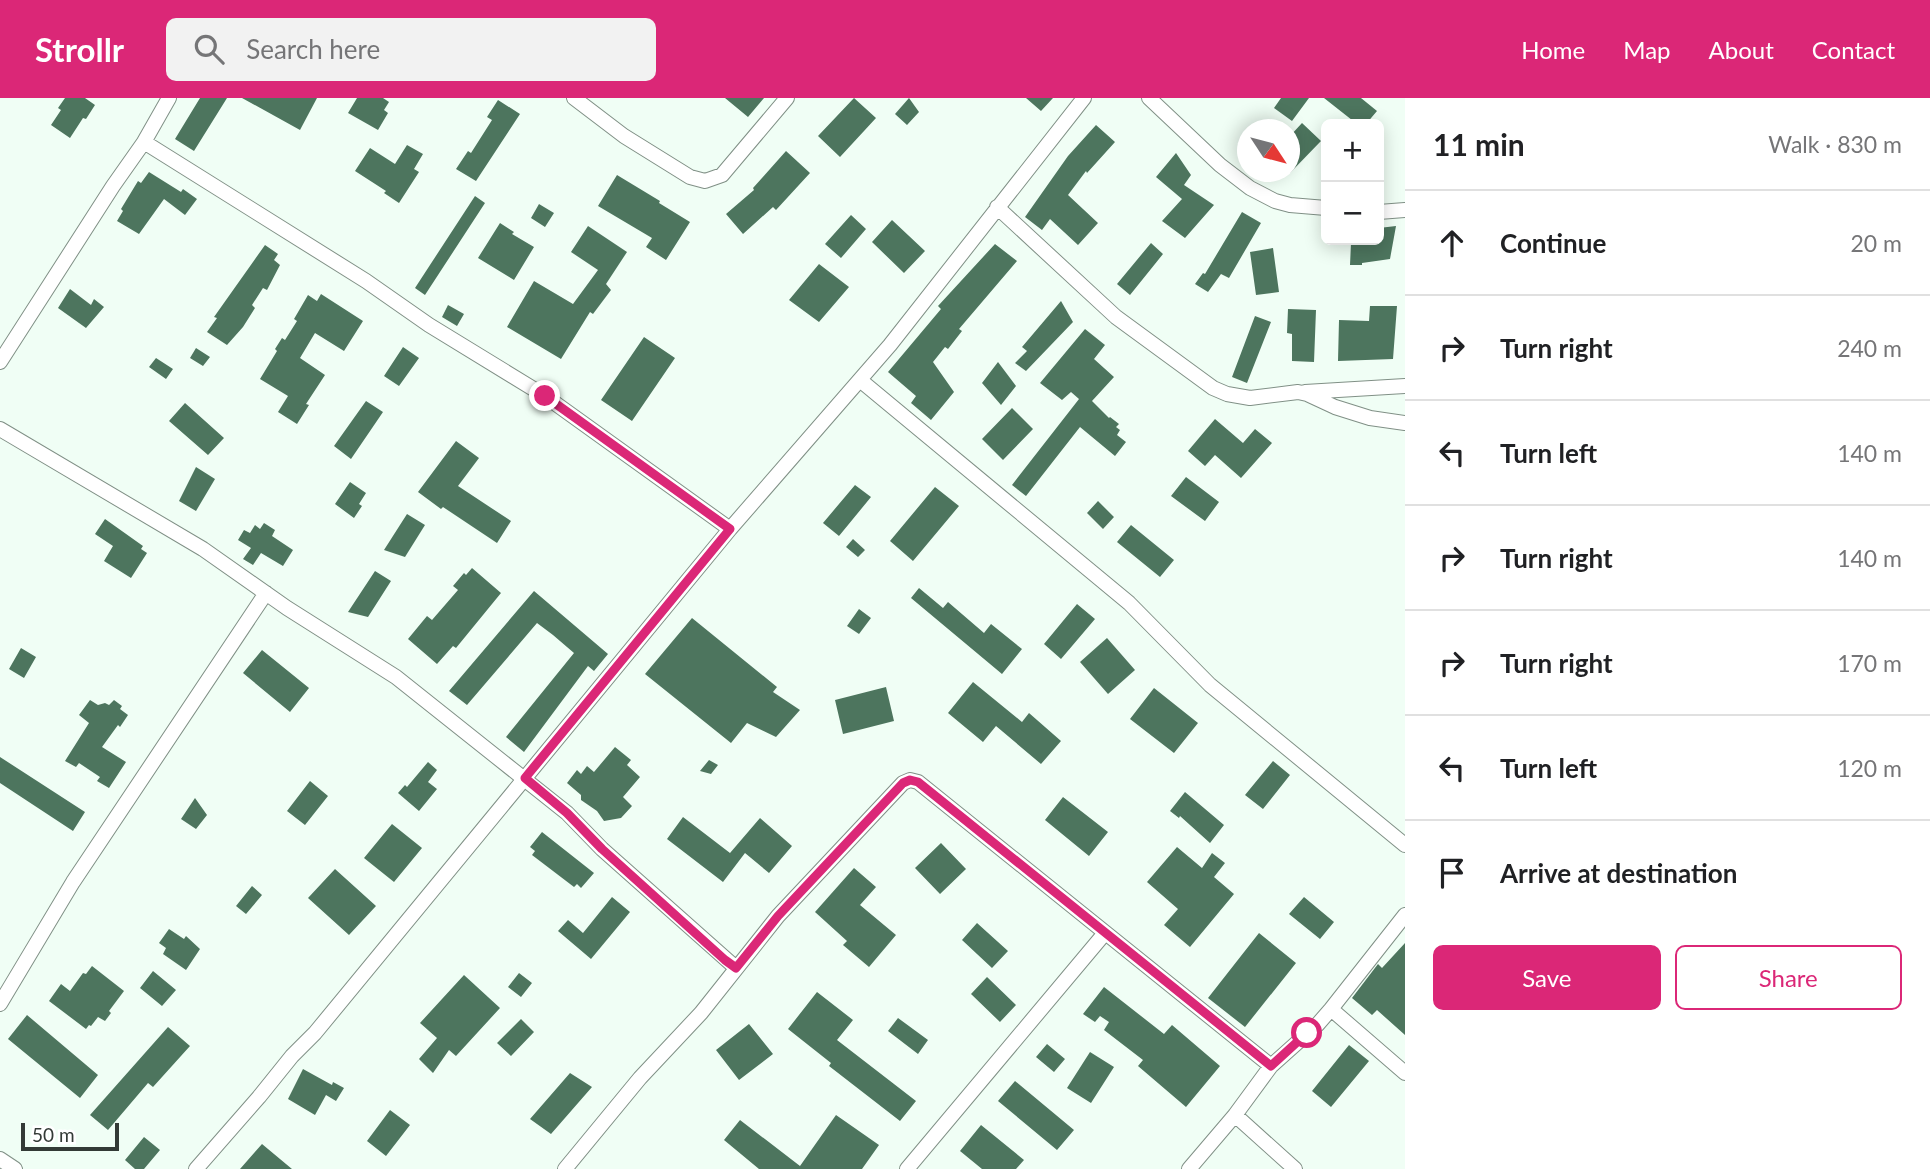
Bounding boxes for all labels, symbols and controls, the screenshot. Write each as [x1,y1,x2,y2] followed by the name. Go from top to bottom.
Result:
[166,18,656,81] search box
[35,29,124,69] text: Strollr
[190,30,228,68] icon: search
[246,33,380,65] text: Search here
[1521,35,1585,64] text: Home
[1623,35,1671,64] text: Map
[1709,35,1774,64] text: About
[1812,35,1895,64] text: Contact
[1237,119,1300,182] north arrow
[1321,119,1384,245] map controls
[1321,119,1384,182] button: +
[1433,126,1525,162] text: 11 min
[1768,130,1902,158] text: Walk · 830 m
[1321,182,1384,245] button: −
[1433,224,1471,262] icon: ahead
[1500,227,1606,259] text: Continue
[1851,229,1902,257] text: 20 m
[1433,329,1471,367] icon: right
[1500,332,1613,364] text: Turn right
[1837,334,1902,362] text: 240 m
[529,380,560,411] route end
[1433,434,1471,472] icon: left
[1500,437,1597,469] text: Turn left
[1837,439,1902,467] text: 140 m
[1433,539,1471,577] icon: right
[1500,542,1613,574] text: Turn right
[1837,544,1902,572] text: 140 m
[1433,644,1471,682] icon: right
[1500,647,1613,679] text: Turn right
[1837,649,1902,677] text: 170 m
[1433,749,1471,787] icon: left
[1500,752,1597,784] text: Turn left
[1837,754,1902,782] text: 120 m
[1433,854,1471,892] icon: arrive
[1500,857,1737,889] text: Arrive at destination
[1433,945,1661,1010] button: Save
[1675,945,1902,1010] button: Share
[1291,1017,1322,1048] route start
[21,1120,119,1152] scale bar
[32,1123,75,1146] text: 50 m

